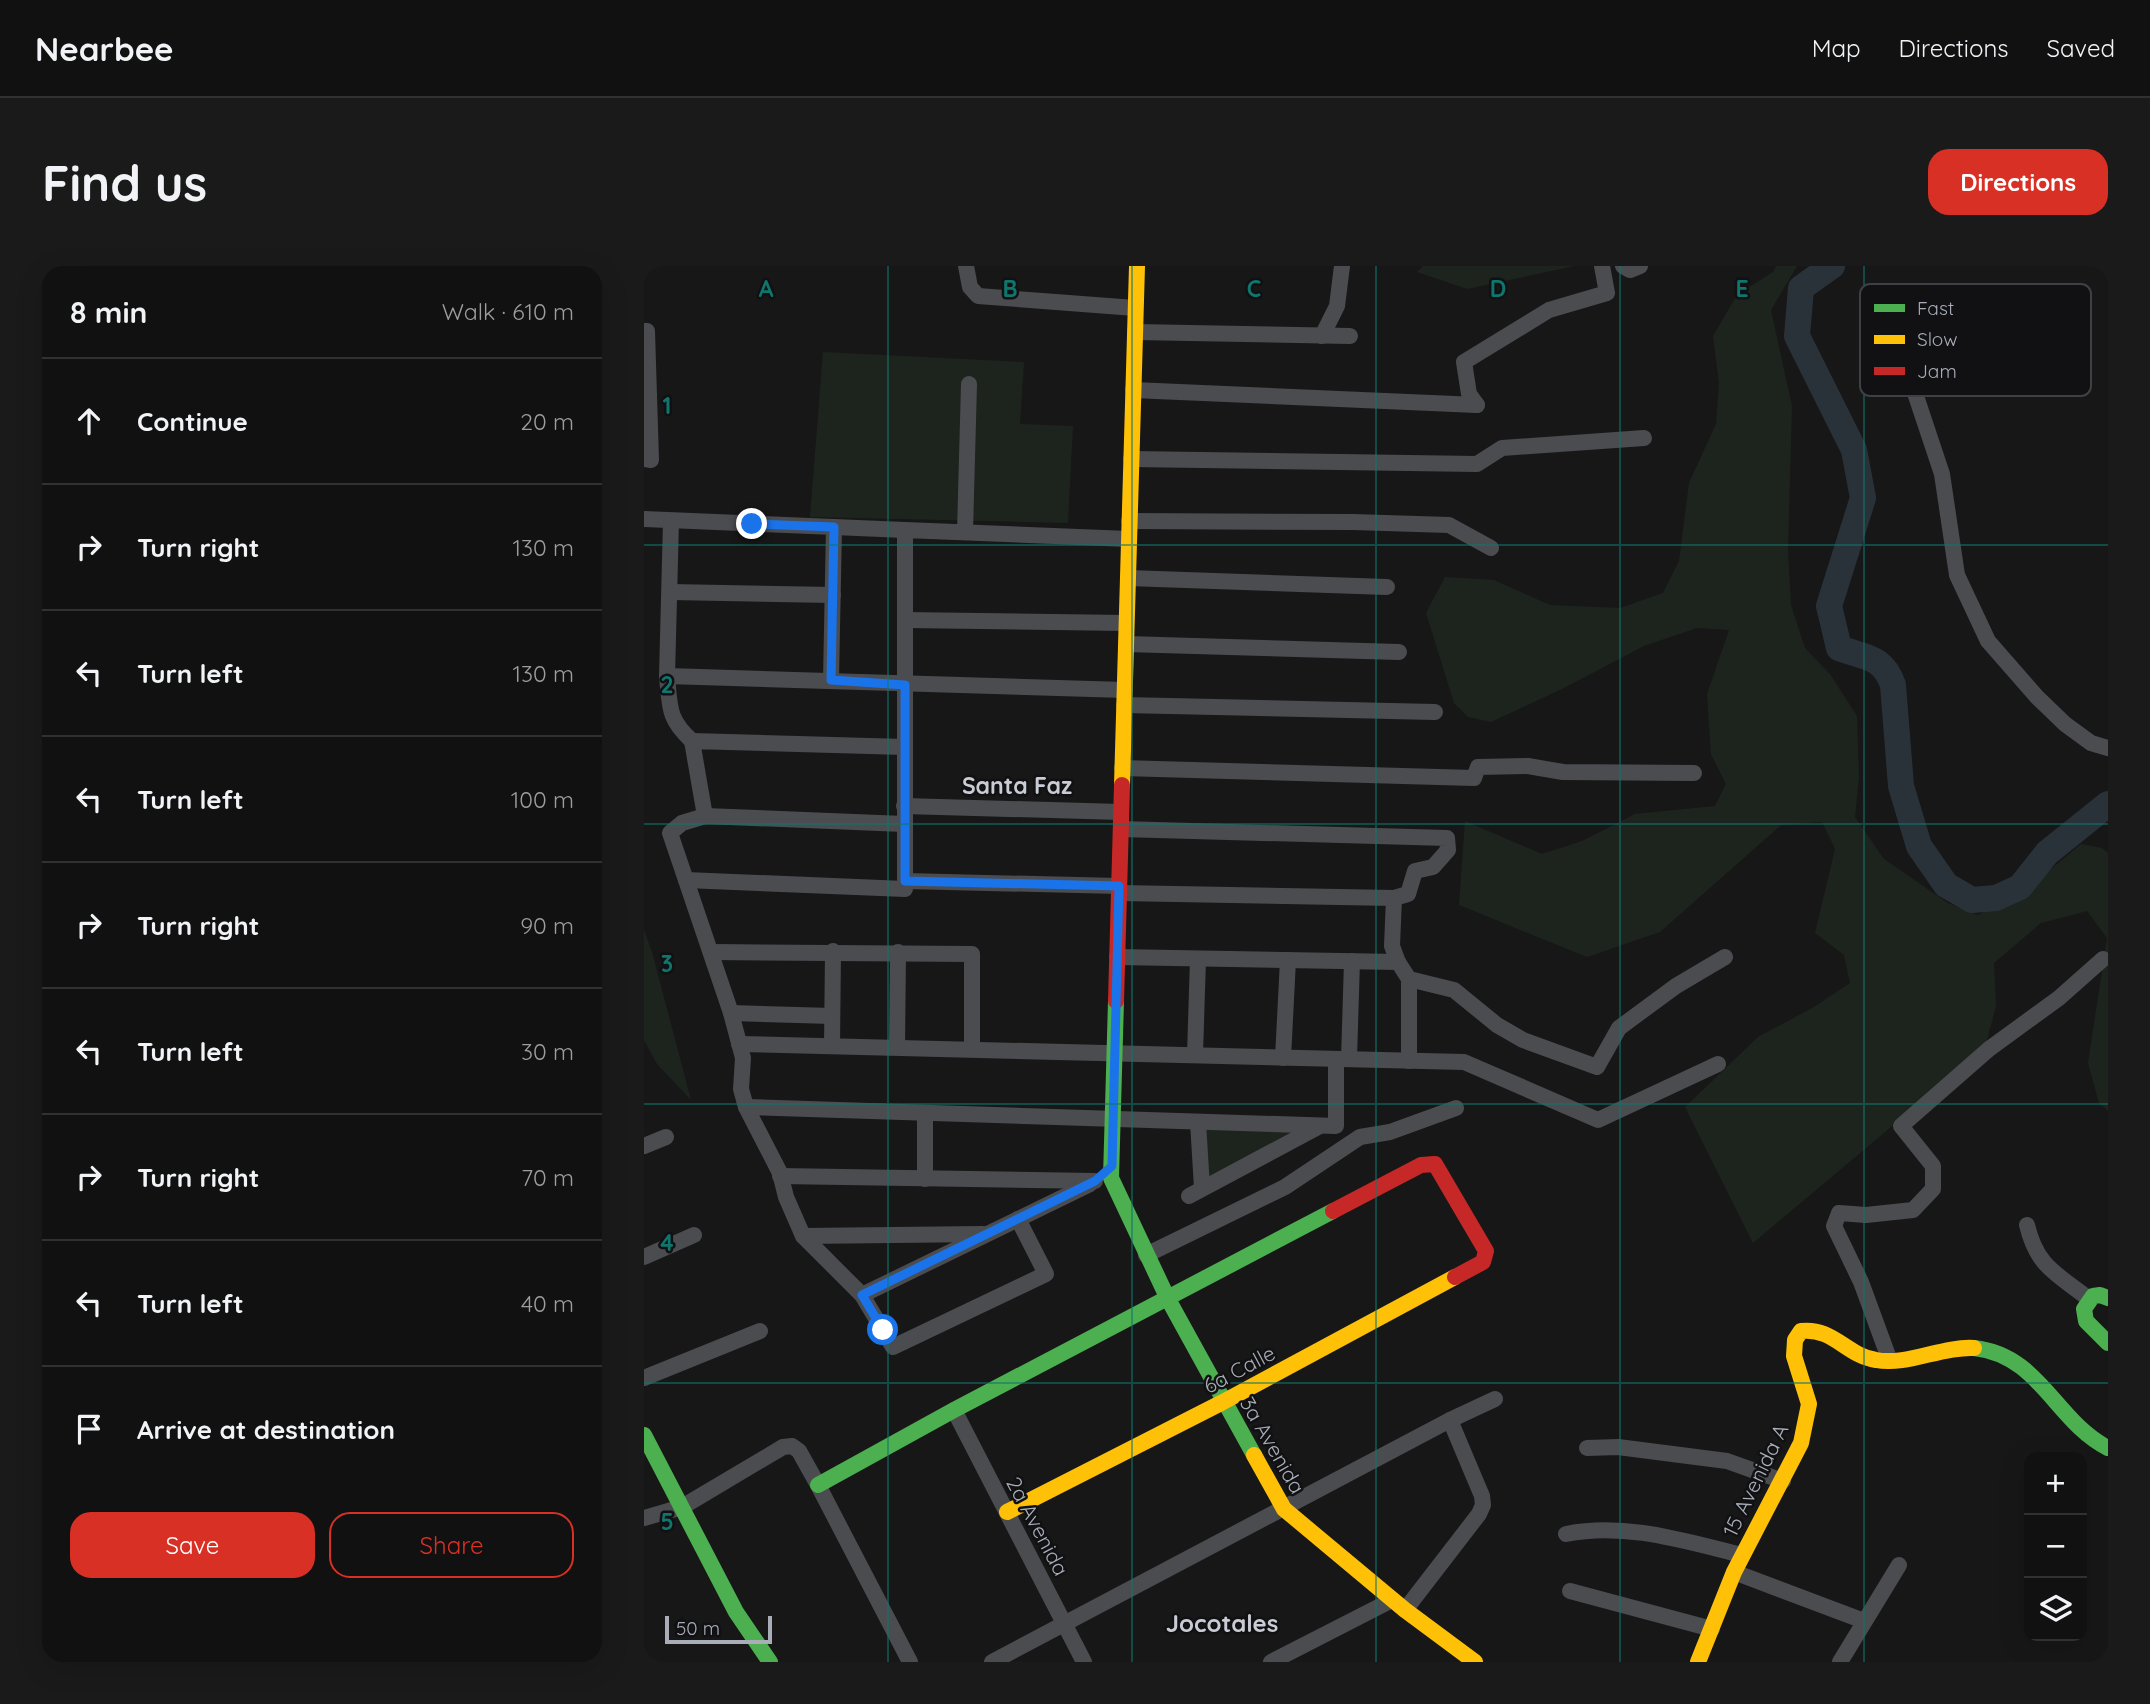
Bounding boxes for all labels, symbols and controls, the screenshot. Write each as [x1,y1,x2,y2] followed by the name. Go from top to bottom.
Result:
[35,28,174,69] text: Nearbee
[1812,33,1861,63] text: Map
[1899,33,2009,63] text: Directions
[2047,33,2115,63] text: Saved
[1928,149,2108,215] button: Directions
[42,152,207,213] text: Find us
[759,274,774,303] text: A
[1002,274,1018,303] text: B
[1247,274,1261,303] text: C
[1490,274,1506,303] text: D
[1735,274,1749,303] text: E
[1860,284,2091,396] legend
[70,293,147,331] text: 8 min
[1917,296,1954,320] text: Fast
[442,297,574,326] text: Walk · 610 m
[1917,327,1958,351] text: Slow
[1917,359,1957,383] text: Jam
[663,391,671,420] text: 1
[70,402,108,440] icon: ahead
[137,405,248,438] text: Continue
[520,407,574,436] text: 20 m
[736,508,767,539] route end
[70,528,108,566] icon: right
[137,531,259,564] text: Turn right
[512,533,574,562] text: 130 m
[70,654,108,692] icon: left
[137,657,244,690] text: Turn left
[512,659,574,688] text: 130 m
[660,670,674,699] text: 2
[962,771,1072,800] district label: Santa Faz
[70,780,108,818] icon: left
[137,783,244,816] text: Turn left
[511,785,574,814] text: 100 m
[70,906,108,944] icon: right
[137,909,259,942] text: Turn right
[520,911,574,940] text: 90 m
[661,949,673,978] text: 3
[70,1032,108,1070] icon: left
[137,1035,244,1068] text: Turn left
[521,1037,574,1066] text: 30 m
[70,1158,108,1196] icon: right
[137,1161,259,1194] text: Turn right
[521,1163,574,1192] text: 70 m
[660,1228,674,1257] text: 4
[70,1284,108,1322] icon: left
[137,1287,244,1320] text: Turn left
[521,1289,574,1318] text: 40 m
[867,1314,898,1345] route start
[1199,1339,1279,1399] street label: 6a Calle
[1235,1392,1311,1498] street label: 3a Avenida
[70,1410,108,1448] icon: arrive
[137,1413,395,1446] text: Arrive at destination
[1717,1419,1793,1541] street label: 15 Avenida A
[2024,1452,2087,1641] map controls
[2024,1452,2087,1515] button: +
[1001,1472,1075,1580] street label: 2a Avenida
[660,1507,674,1536] text: 5
[70,1512,315,1578] button: Save
[329,1512,574,1578] button: Share
[2024,1515,2087,1578] button: −
[2024,1578,2087,1641] button: layers
[1166,1608,1278,1638] district label: Jocotales
[665,1613,772,1645] scale bar
[676,1616,720,1640] text: 50 m

